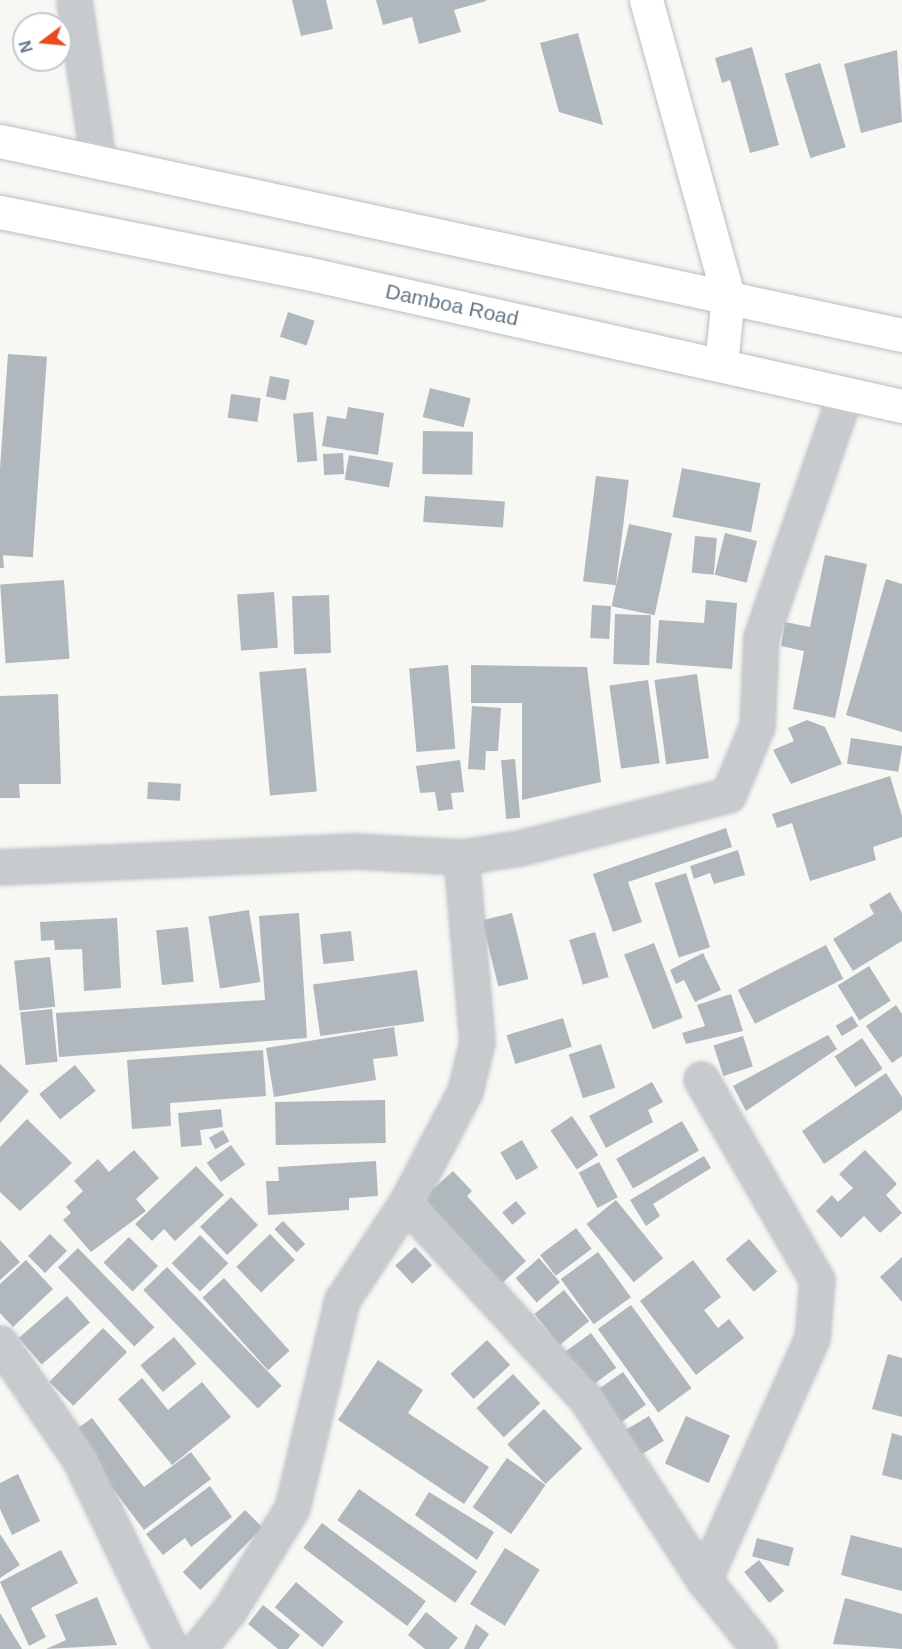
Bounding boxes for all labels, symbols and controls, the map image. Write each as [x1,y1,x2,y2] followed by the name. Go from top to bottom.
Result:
[12,12,72,72] north arrow
[16,39,36,54] text: N
[383,279,521,331] street label: Damboa Road

